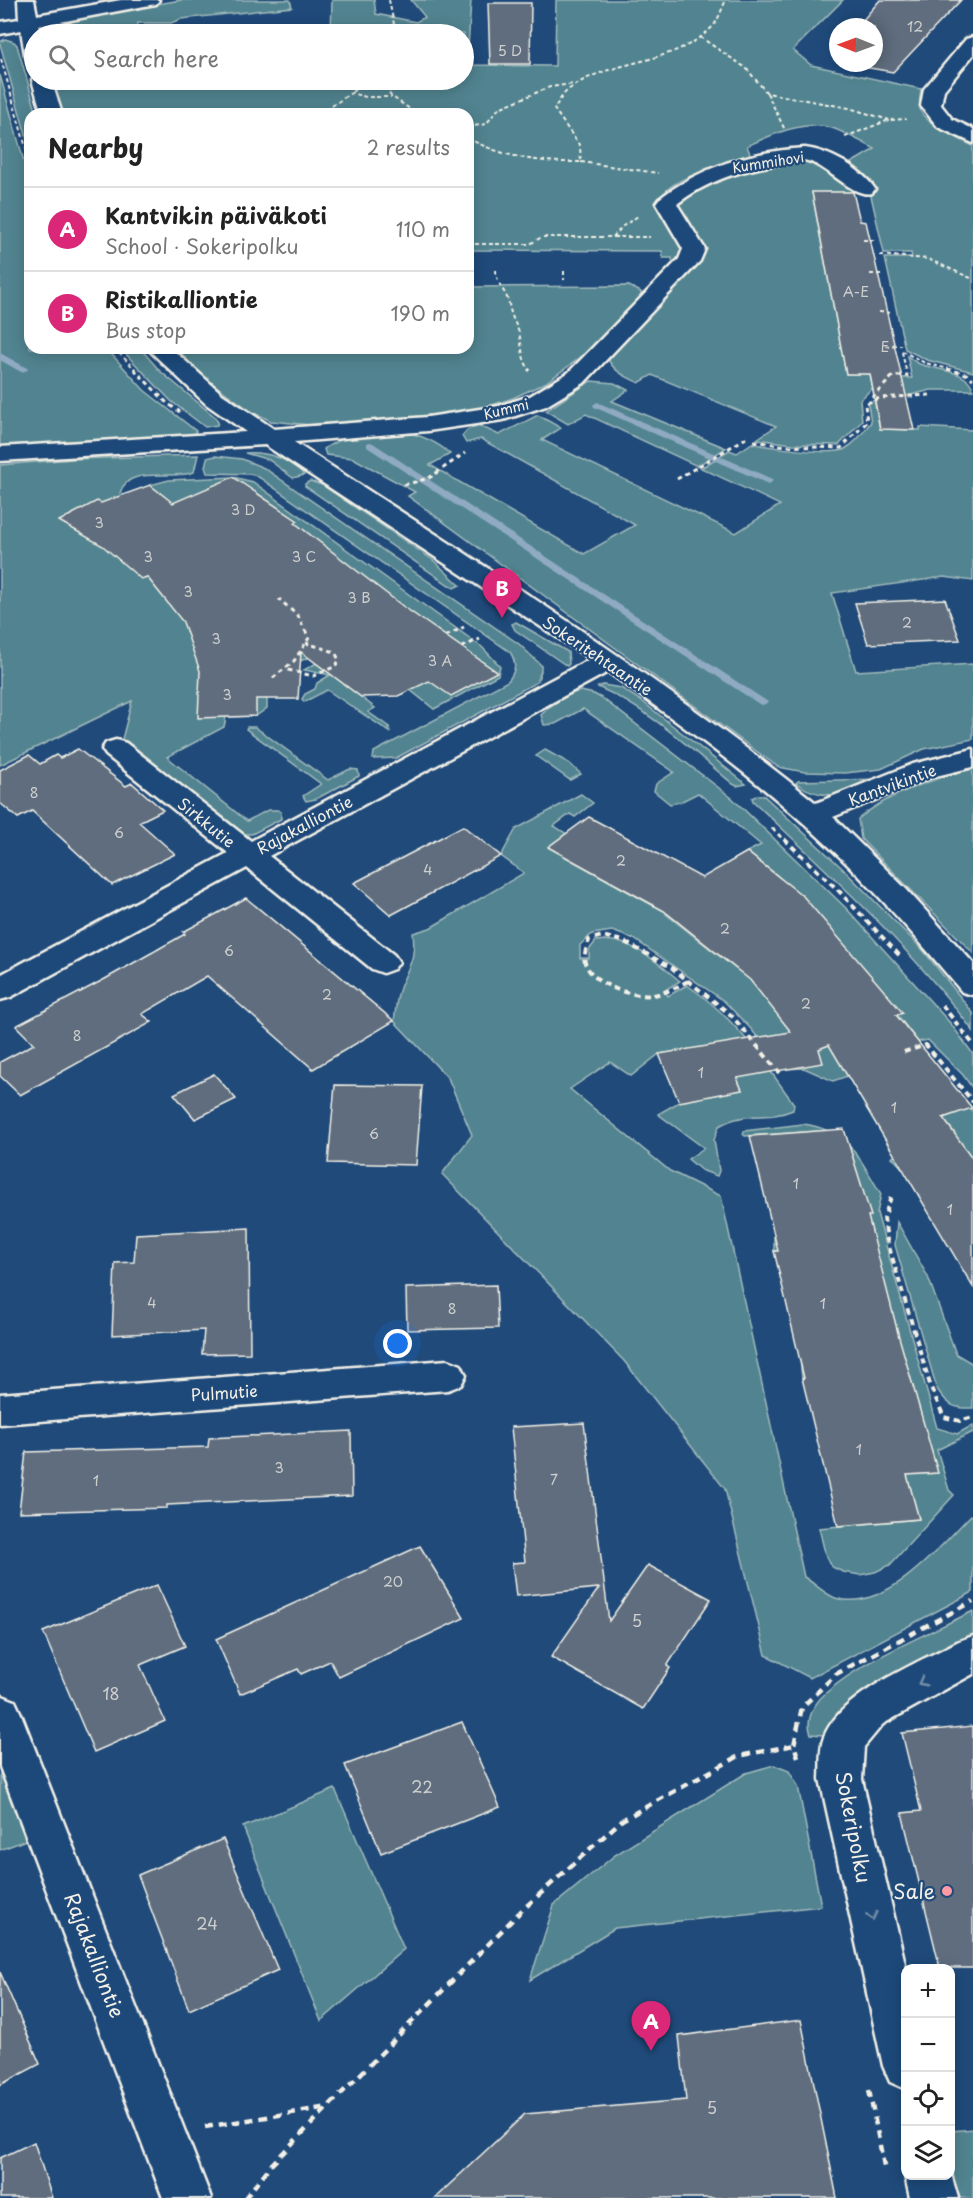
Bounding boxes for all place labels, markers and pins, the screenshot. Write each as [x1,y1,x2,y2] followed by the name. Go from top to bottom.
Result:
[482,568,522,618] pin: B
[893,1876,935,1906] place label: Sale
[940,1884,954,1898] marker: Sale
[632,2002,670,2051] pin: A

